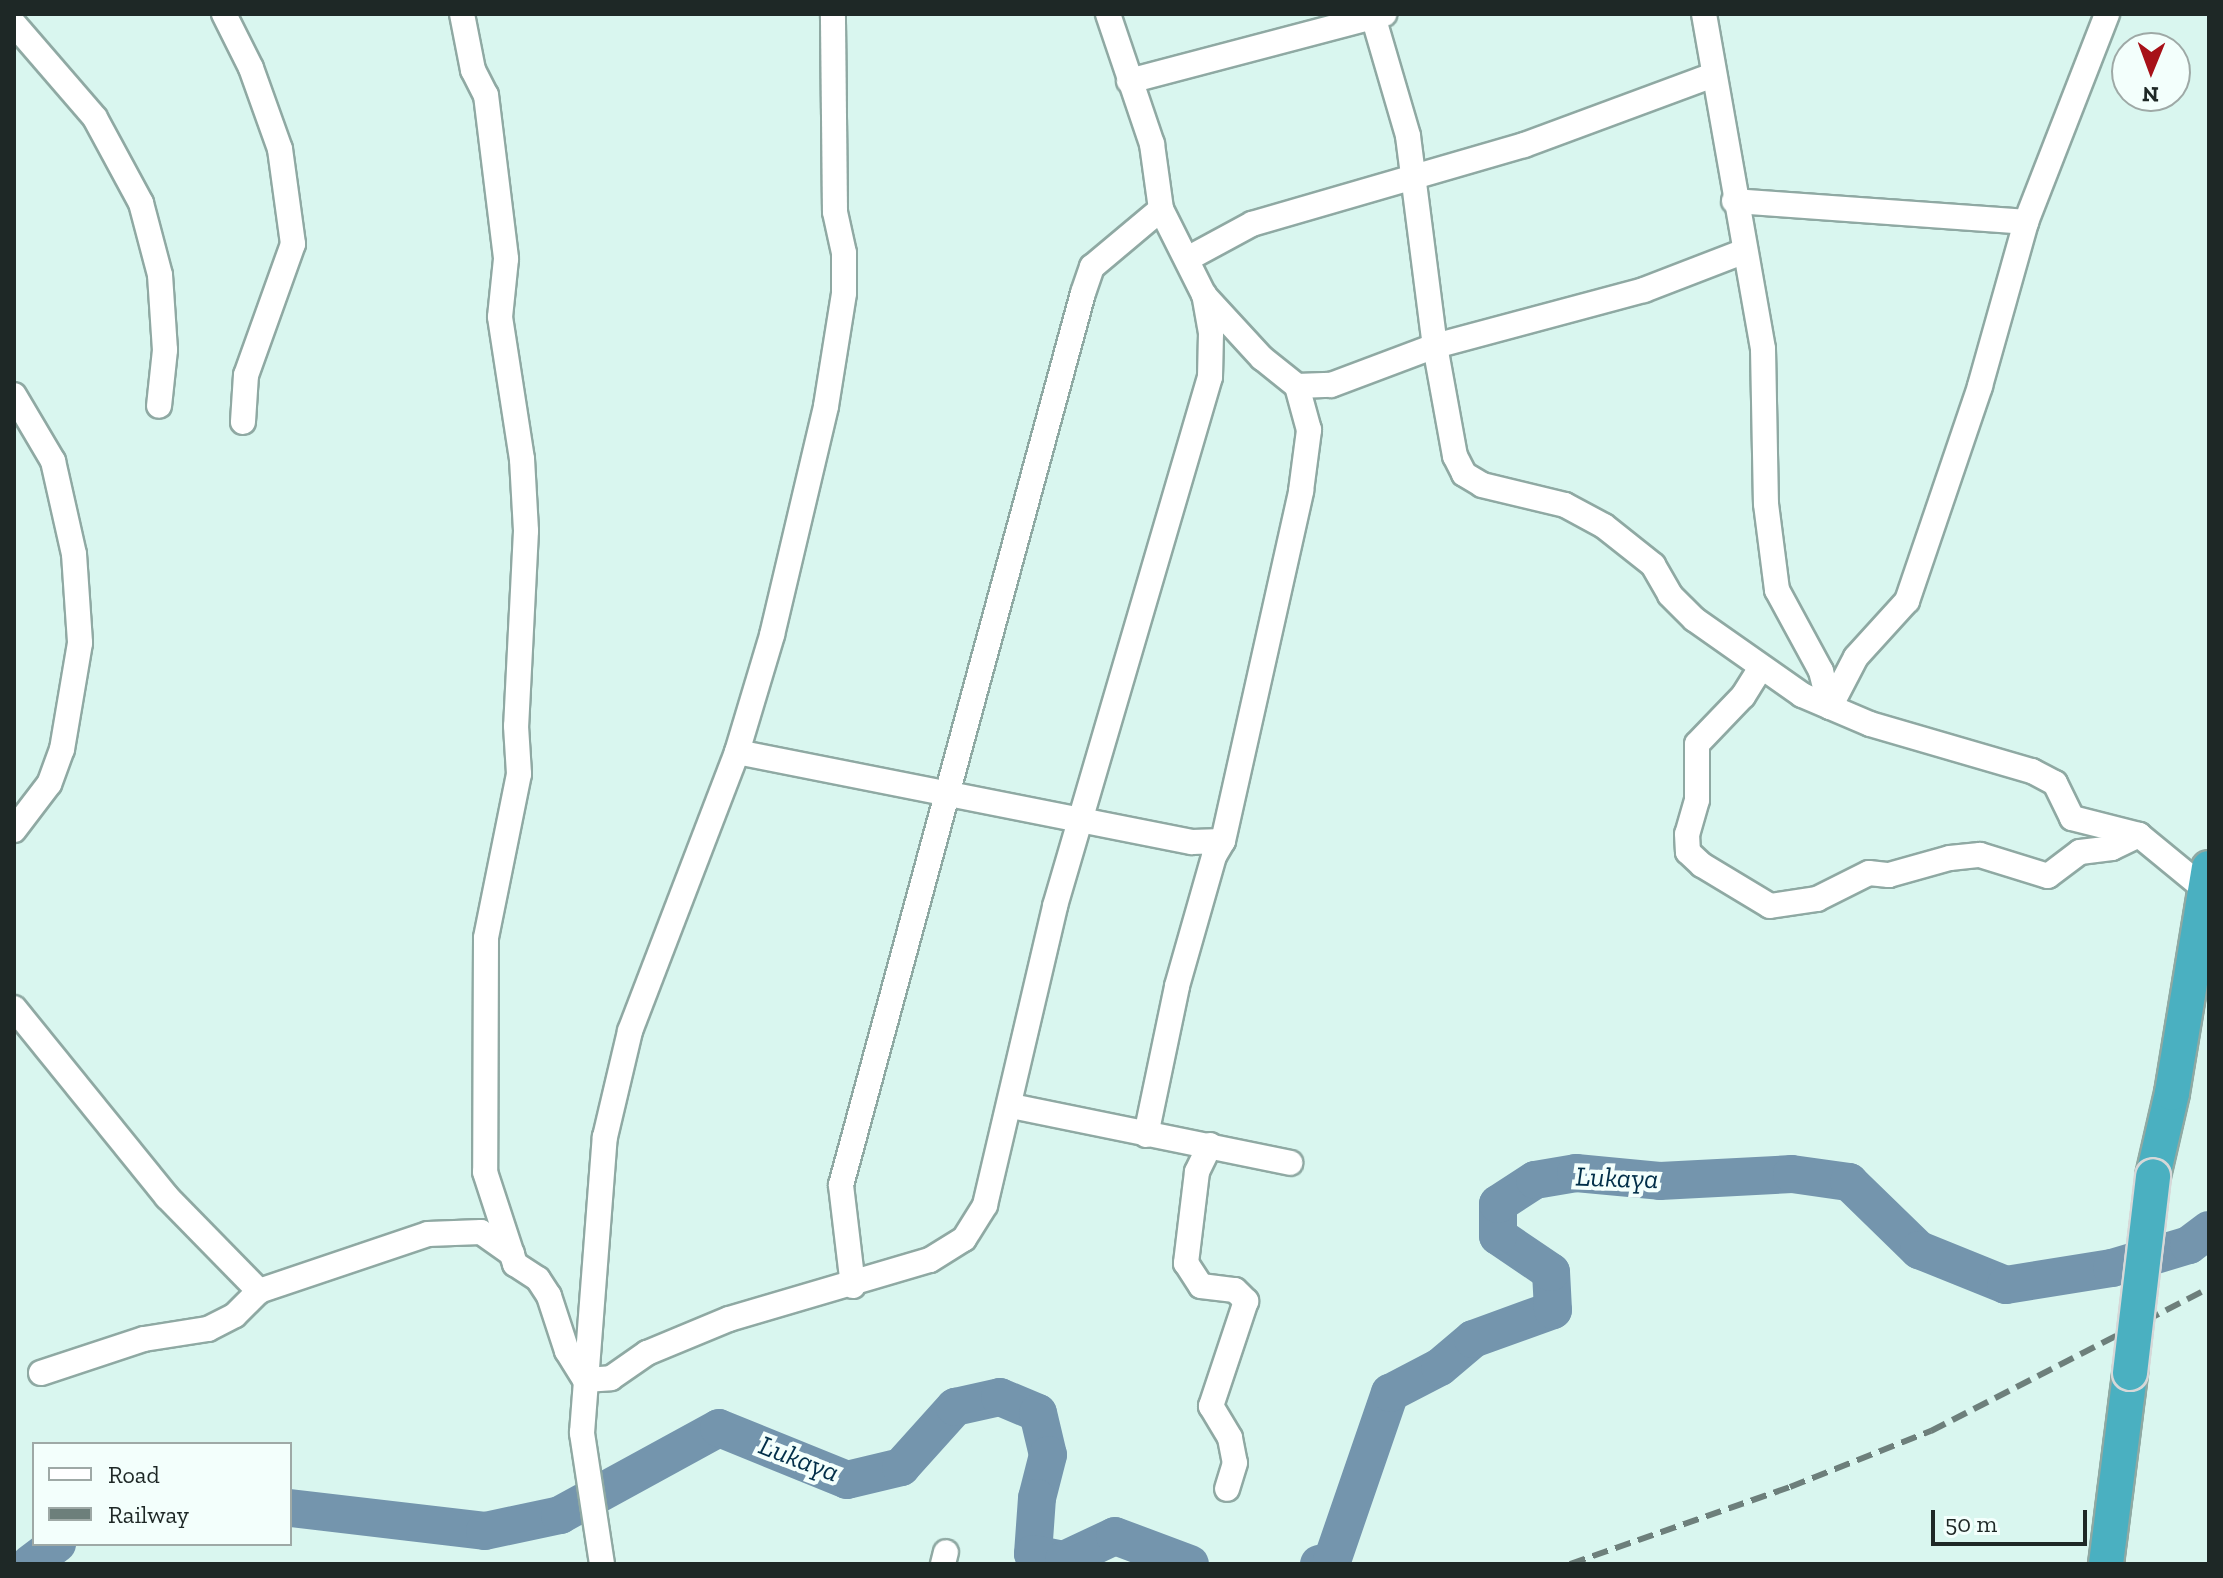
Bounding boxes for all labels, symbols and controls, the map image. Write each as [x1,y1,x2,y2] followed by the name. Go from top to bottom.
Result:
[2111,32,2191,112] north arrow
[2142,81,2159,108] text: N
[1575,1160,1659,1196] water label: Lukaya
[754,1428,844,1490] water label: Lukaya
[32,1442,292,1546] legend
[108,1460,160,1489] text: Road
[1935,1494,2091,1544] scale bar
[108,1500,189,1529] text: Railway
[1945,1509,1997,1538] text: 50 m

